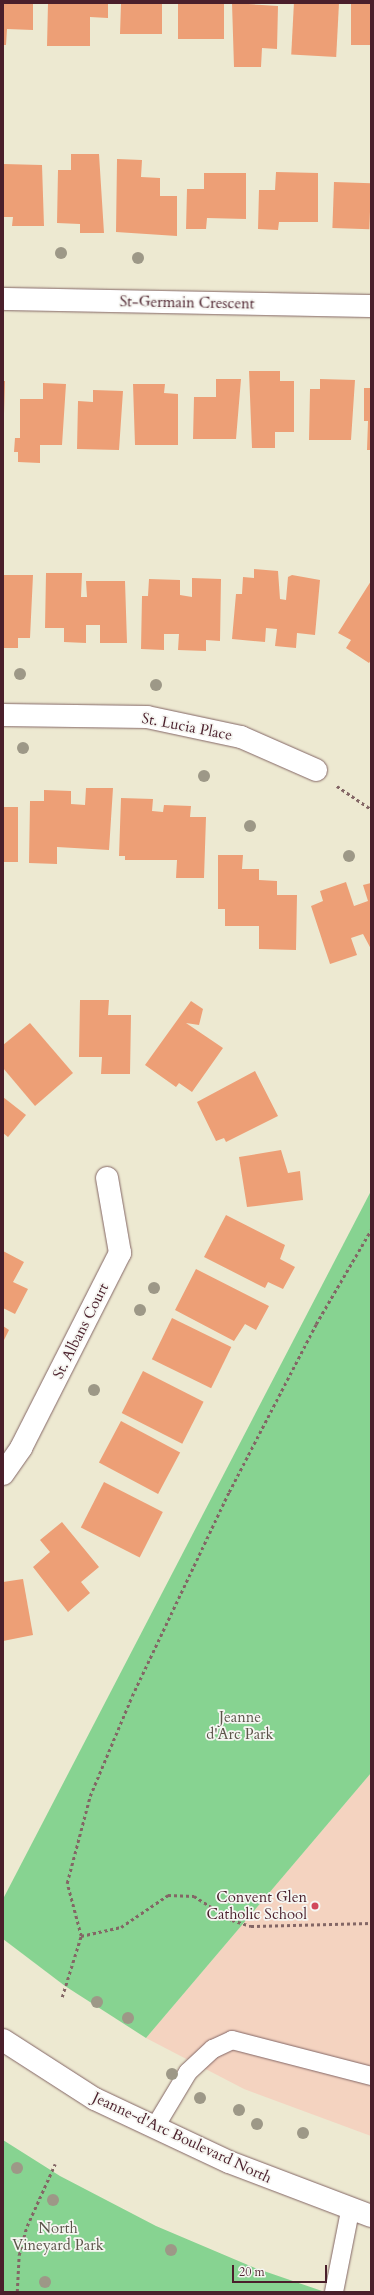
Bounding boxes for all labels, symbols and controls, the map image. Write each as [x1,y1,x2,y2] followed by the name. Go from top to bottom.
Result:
[119,293,255,313] street label: St-Germain Crescent
[140,709,234,745] street label: St. Lucia Place
[49,1280,113,1382] street label: St. Albans Court
[206,1708,274,1743] park label: Jeanne d'Arc Park
[206,1888,307,1923] place label: Convent Glen Catholic School
[310,1901,320,1911] marker: Convent Glen Catholic School
[90,2089,274,2187] street label: Jeanne-d'Arc Boulevard North
[12,2219,104,2254] park label: North Vineyard Park
[234,2257,329,2283] scale bar
[239,2264,265,2280] text: 20 m

